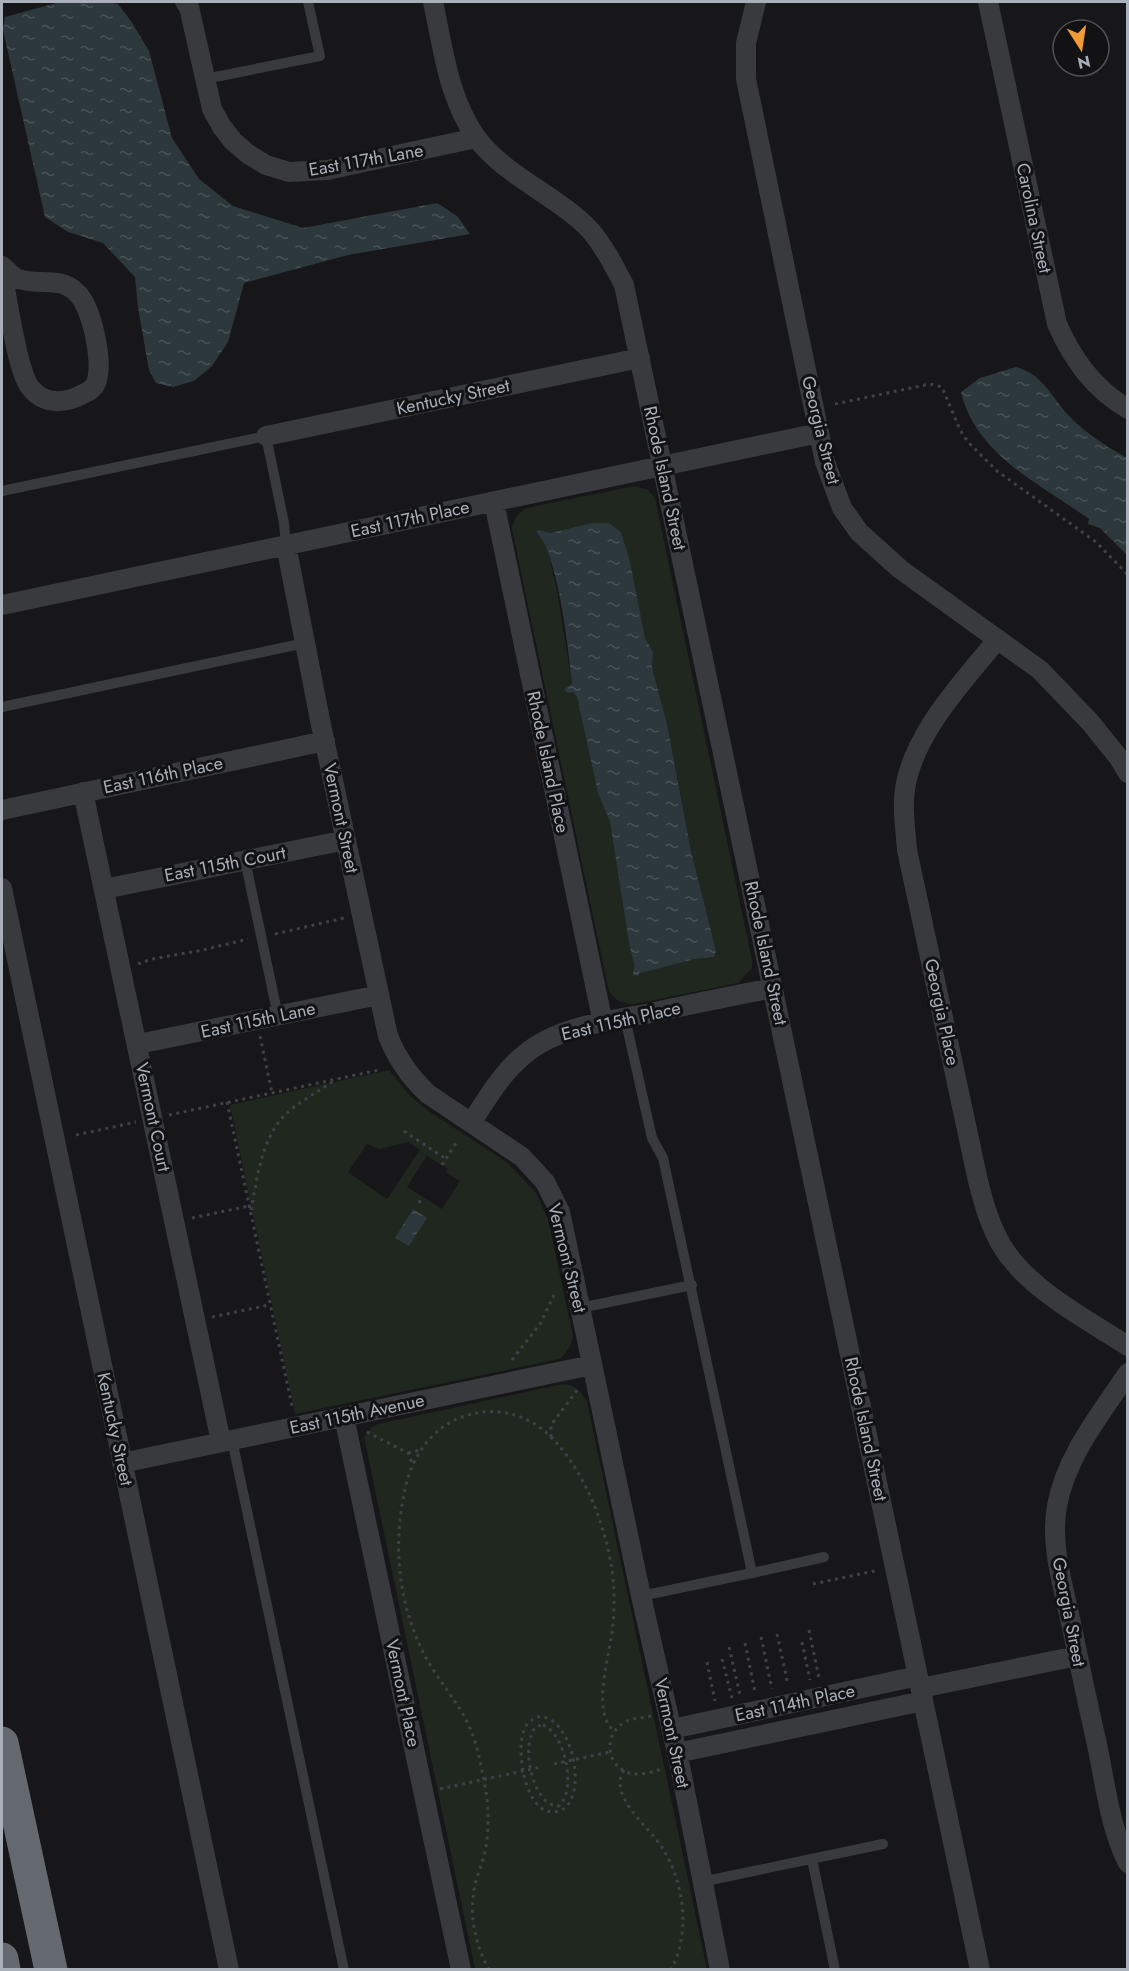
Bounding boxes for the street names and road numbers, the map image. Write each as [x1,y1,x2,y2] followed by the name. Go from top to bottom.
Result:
[307,137,425,183] street label: East 117th Lane
[1010,161,1058,276] street label: Carolina Street
[394,372,513,422] street label: Kentucky Street
[795,373,847,488] street label: Georgia Street
[637,403,693,553] street label: Rhode Island Street
[348,494,472,544] street label: East 117th Place
[520,689,576,835] street label: Rhode Island Place
[101,750,225,800] street label: East 116th Place
[317,761,365,876] street label: Vermont Street
[162,839,289,889] street label: East 115th Court
[738,878,794,1028] street label: Rhode Island Street
[918,956,966,1068] street label: Georgia Place
[198,995,318,1045] street label: East 115th Lane
[559,995,683,1047] street label: East 115th Place
[129,1060,177,1175] street label: Vermont Court
[541,1201,593,1316] street label: Vermont Street
[838,1354,894,1504] street label: Rhode Island Street
[90,1370,140,1489] street label: Kentucky Street
[287,1387,427,1441] street label: East 115th Avenue
[1046,1555,1092,1670] street label: Georgia Street
[379,1637,427,1749] street label: Vermont Place
[648,1676,696,1791] street label: Vermont Street
[733,1678,857,1728] street label: East 114th Place

